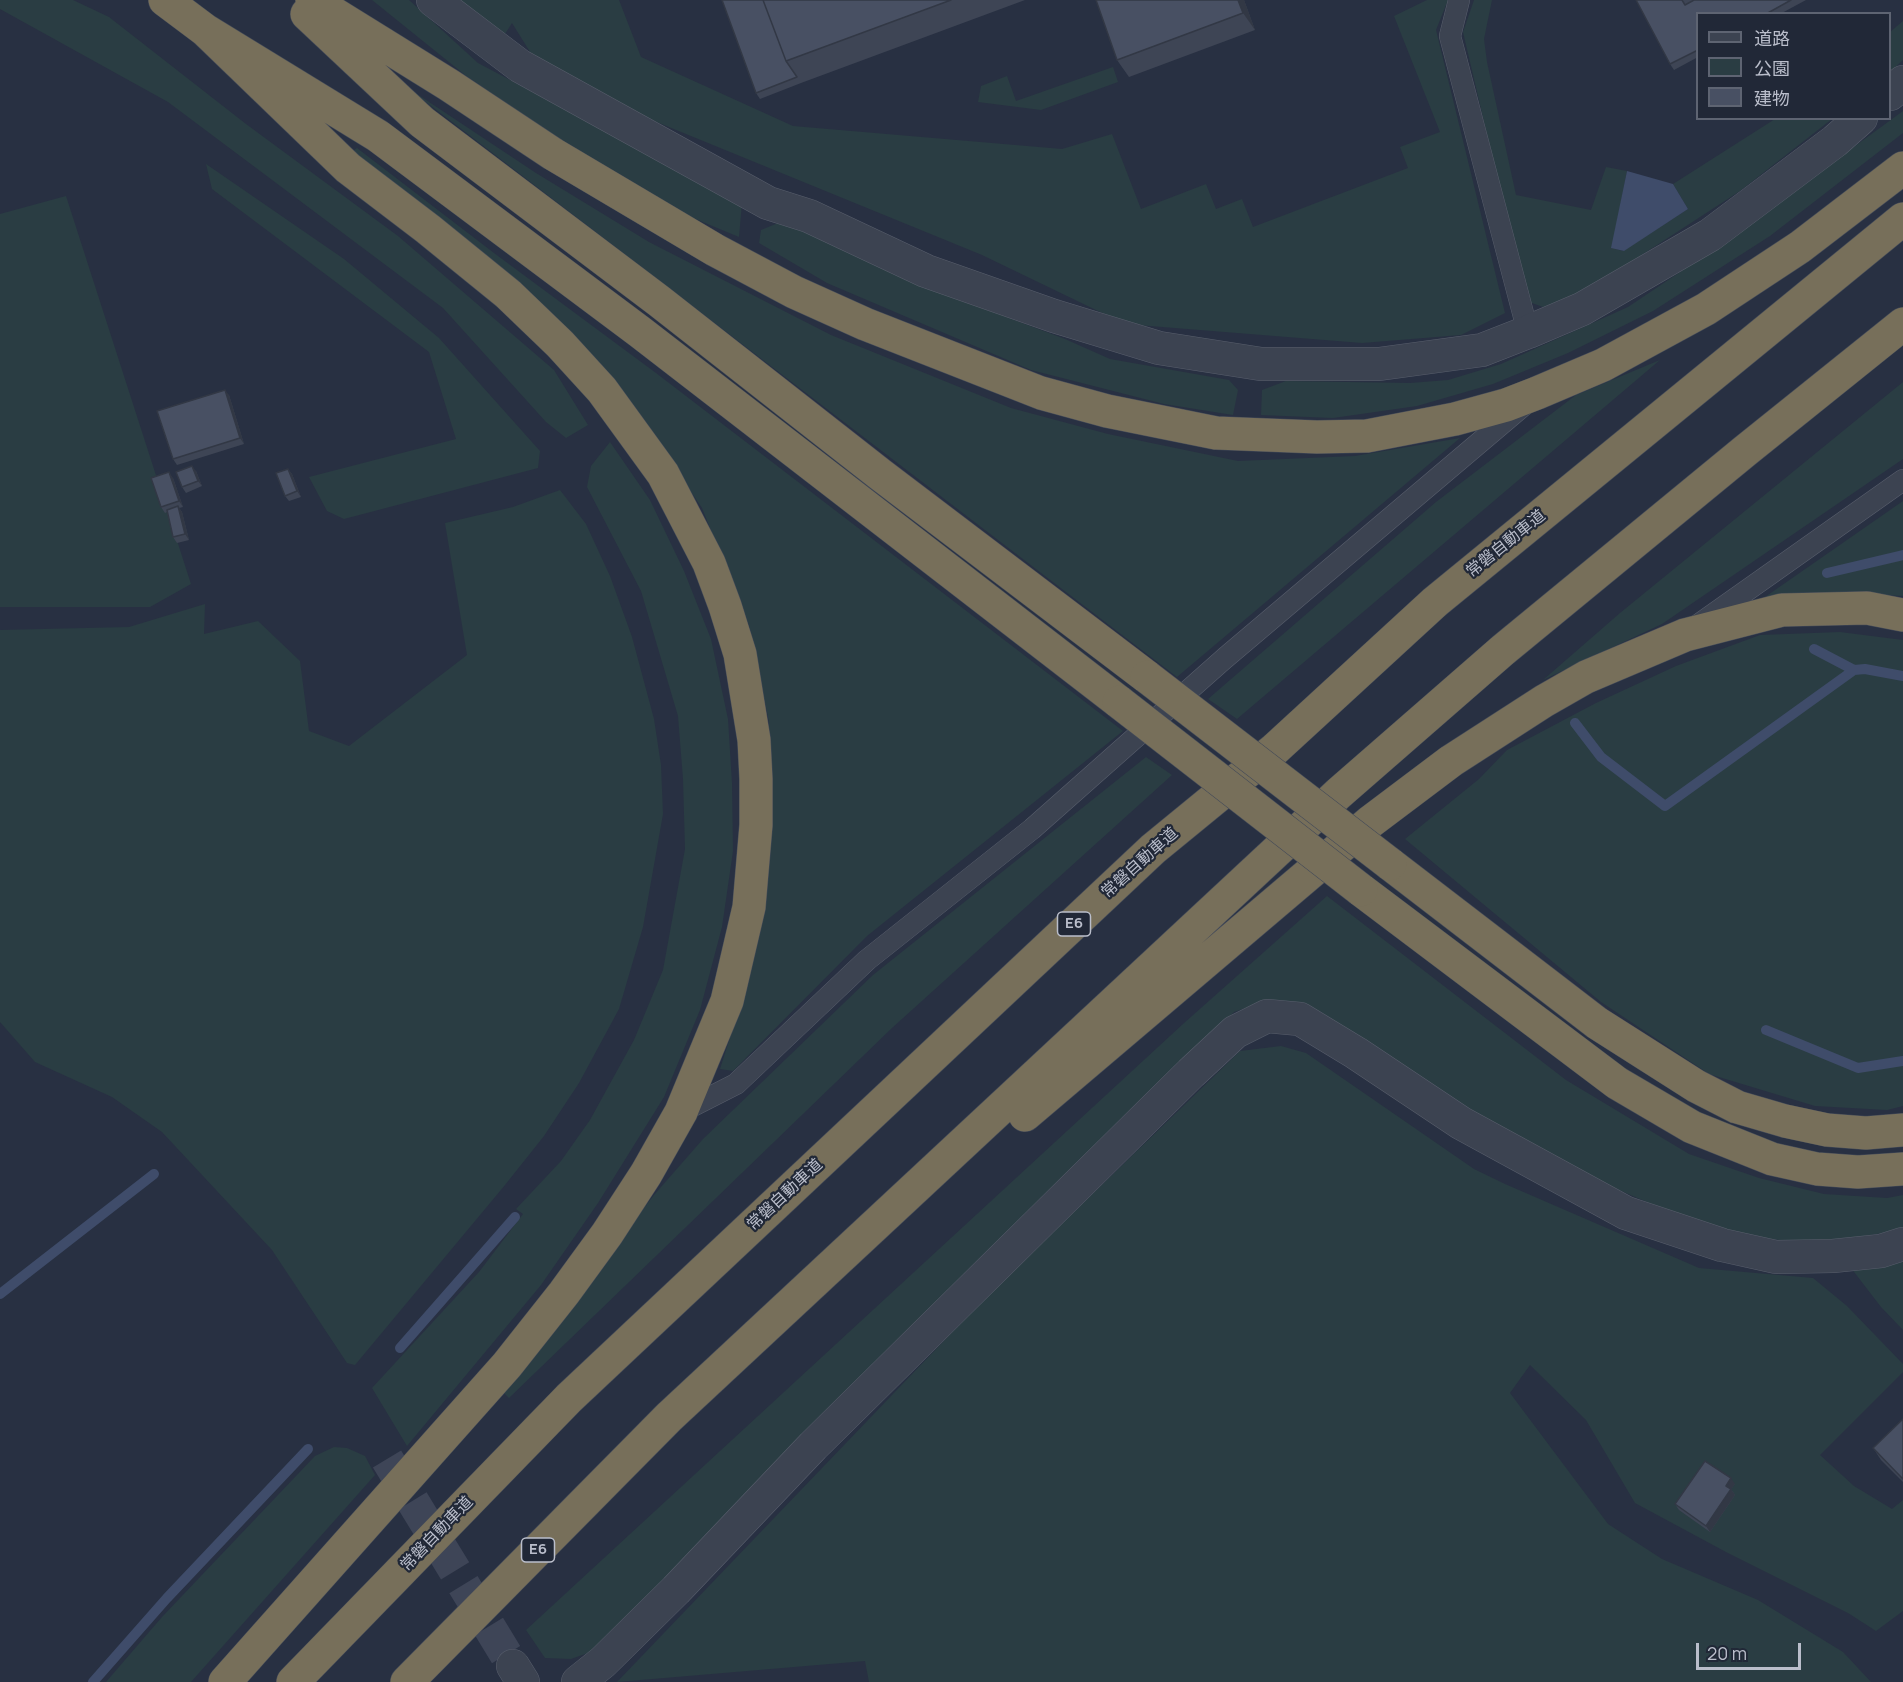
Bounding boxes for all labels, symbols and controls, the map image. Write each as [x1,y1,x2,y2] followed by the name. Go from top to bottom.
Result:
[1696,12,1891,120] legend
[1754,26,1790,50] text: 道路
[1754,56,1790,80] text: 公園
[1754,86,1790,110] text: 建物
[1463,506,1549,582] street label: 常磐自動車道
[1098,824,1182,902] street label: 常磐自動車道
[1058,912,1090,936] road number: E6
[743,1155,827,1235] street label: 常磐自動車道
[397,1493,477,1575] street label: 常磐自動車道
[522,1538,554,1562] road number: E6
[1699,1631,1804,1669] scale bar
[1707,1641,1747,1665] text: 20 m

